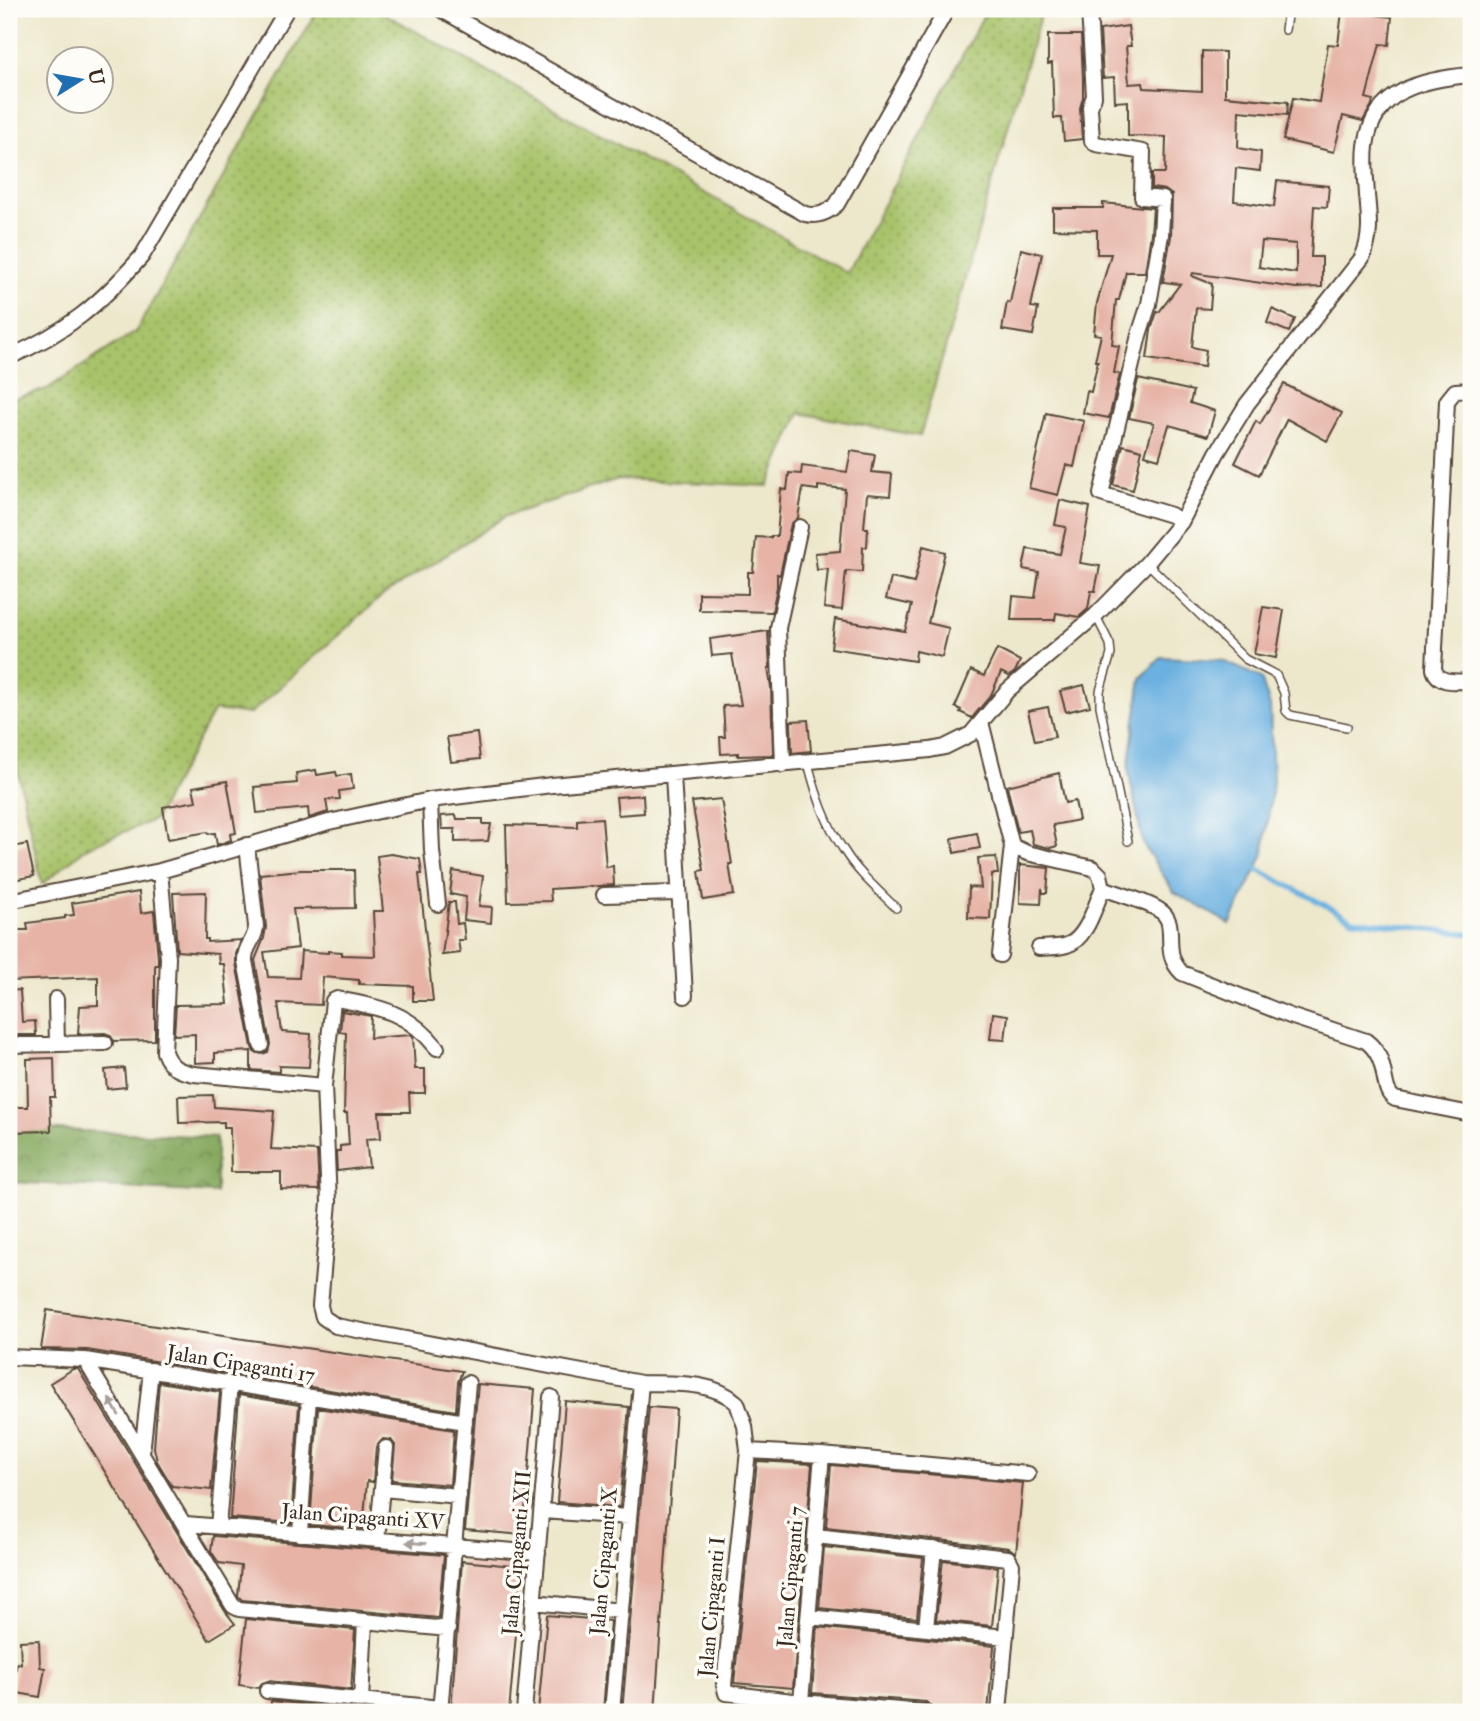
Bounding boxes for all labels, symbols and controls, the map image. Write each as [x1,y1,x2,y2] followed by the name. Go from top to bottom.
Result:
[46,46,116,116] north arrow
[82,67,109,87] text: U
[164,1339,317,1389] street label: Jalan Cipaganti 17
[107,1397,120,1416] one-way arrow
[496,1469,538,1638] street label: Jalan Cipaganti XII
[584,1486,624,1637] street label: Jalan Cipaganti X
[280,1498,447,1536] street label: Jalan Cipaganti XV
[771,1505,811,1650] street label: Jalan Cipaganti 7
[692,1536,732,1679] street label: Jalan Cipaganti I
[405,1537,427,1548] one-way arrow

